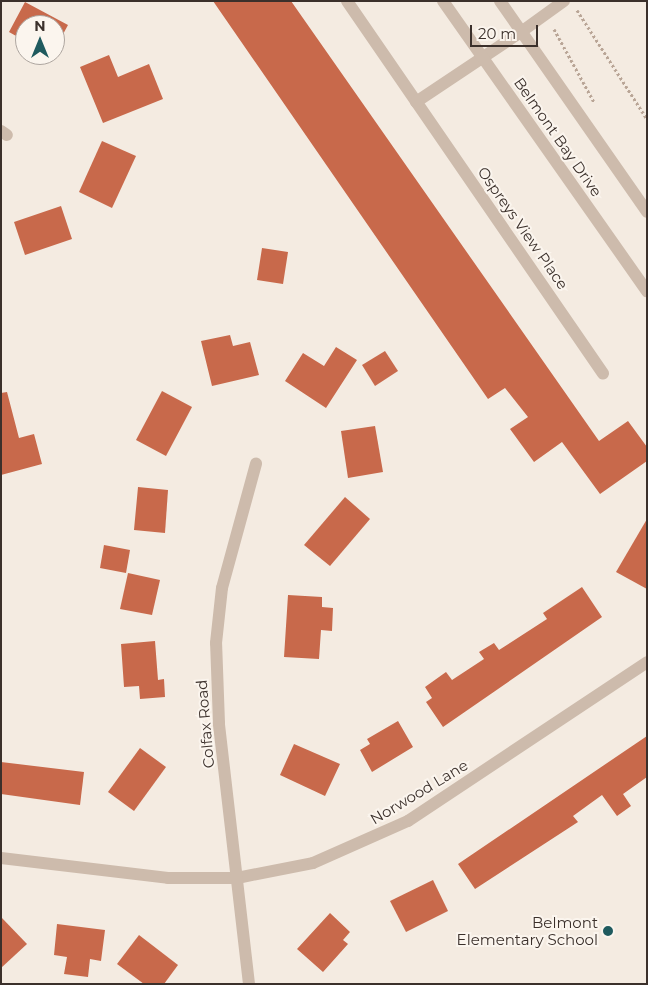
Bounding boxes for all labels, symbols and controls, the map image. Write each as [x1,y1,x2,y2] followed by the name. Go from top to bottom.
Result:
[15,15,65,65] north arrow
[473,15,540,47] scale bar
[34,17,46,35] text: N
[478,24,516,43] text: 20 m
[510,74,606,200] street label: Belmont Bay Drive
[474,163,572,293] street label: Ospreys View Place
[192,679,218,769] street label: Colfax Road
[367,756,471,828] street label: Norwood Lane
[457,913,598,948] place label: Belmont Elementary School
[602,925,614,937] marker: Belmont Elementary School

